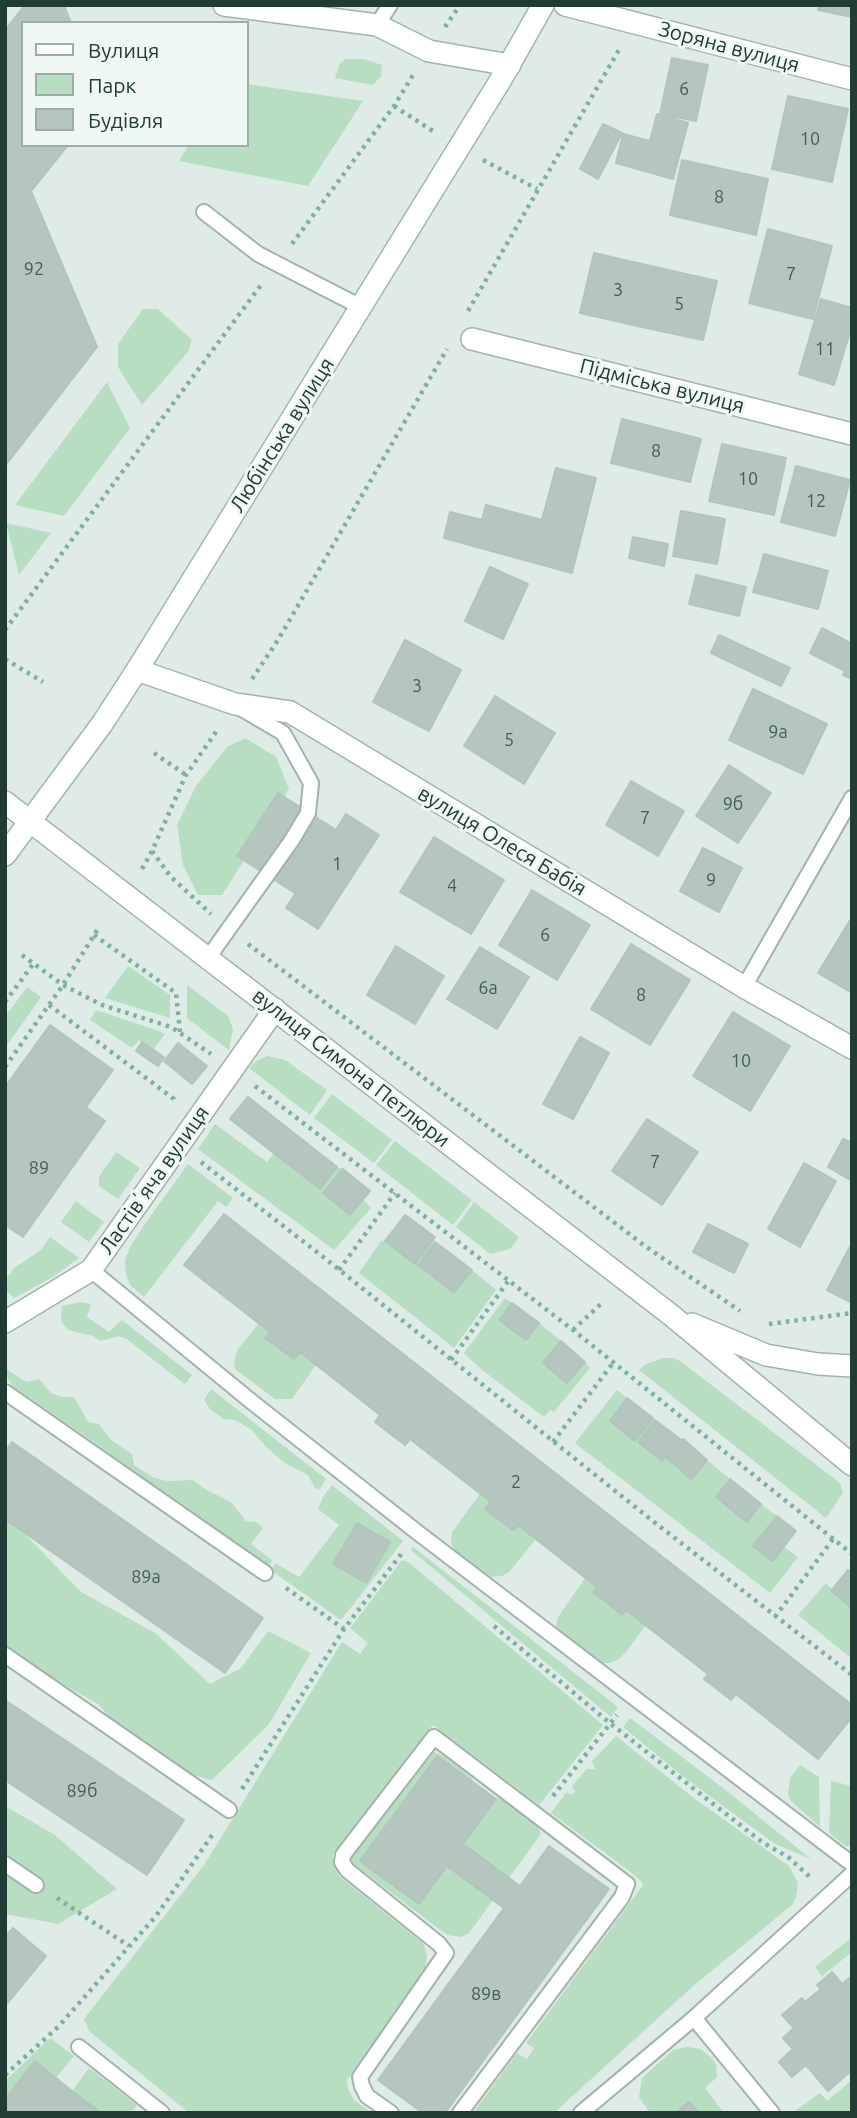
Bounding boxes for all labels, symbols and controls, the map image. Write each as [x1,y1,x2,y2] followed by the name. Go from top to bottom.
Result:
[656,16,802,78] street label: Зоряна вулиця
[21,21,248,147] legend
[88,38,159,62] text: Вулиця
[88,73,136,97] text: Парк
[679,78,689,100] house number: 6
[88,108,163,132] text: Будівля
[800,128,820,150] house number: 10
[714,186,724,208] house number: 8
[24,258,44,280] house number: 92
[786,263,796,285] house number: 7
[613,279,623,301] house number: 3
[674,293,684,315] house number: 5
[815,338,835,360] house number: 11
[224,353,340,517] street label: Любінська вулиця
[577,353,747,419] street label: Підміська вулиця
[651,440,661,462] house number: 8
[738,468,758,490] house number: 10
[806,490,826,512] house number: 12
[412,675,422,697] house number: 3
[768,721,788,743] house number: 9а
[504,729,514,751] house number: 5
[413,781,591,901] street label: вулиця Олеся Бабія
[723,793,743,815] house number: 9б
[640,807,650,829] house number: 7
[332,853,342,875] house number: 1
[706,869,716,891] house number: 9
[447,875,457,897] house number: 4
[540,924,550,946] house number: 6
[478,977,498,999] house number: 6а
[247,983,455,1153] street label: вулиця Симона Петлюри
[636,984,646,1006] house number: 8
[731,1050,751,1072] house number: 10
[93,1101,215,1259] street label: Ластівʼяча вулиця
[650,1151,660,1173] house number: 7
[29,1157,49,1179] house number: 89
[511,1471,521,1493] house number: 2
[131,1566,161,1588] house number: 89а
[67,1780,97,1802] house number: 89б
[471,1983,501,2005] house number: 89в

